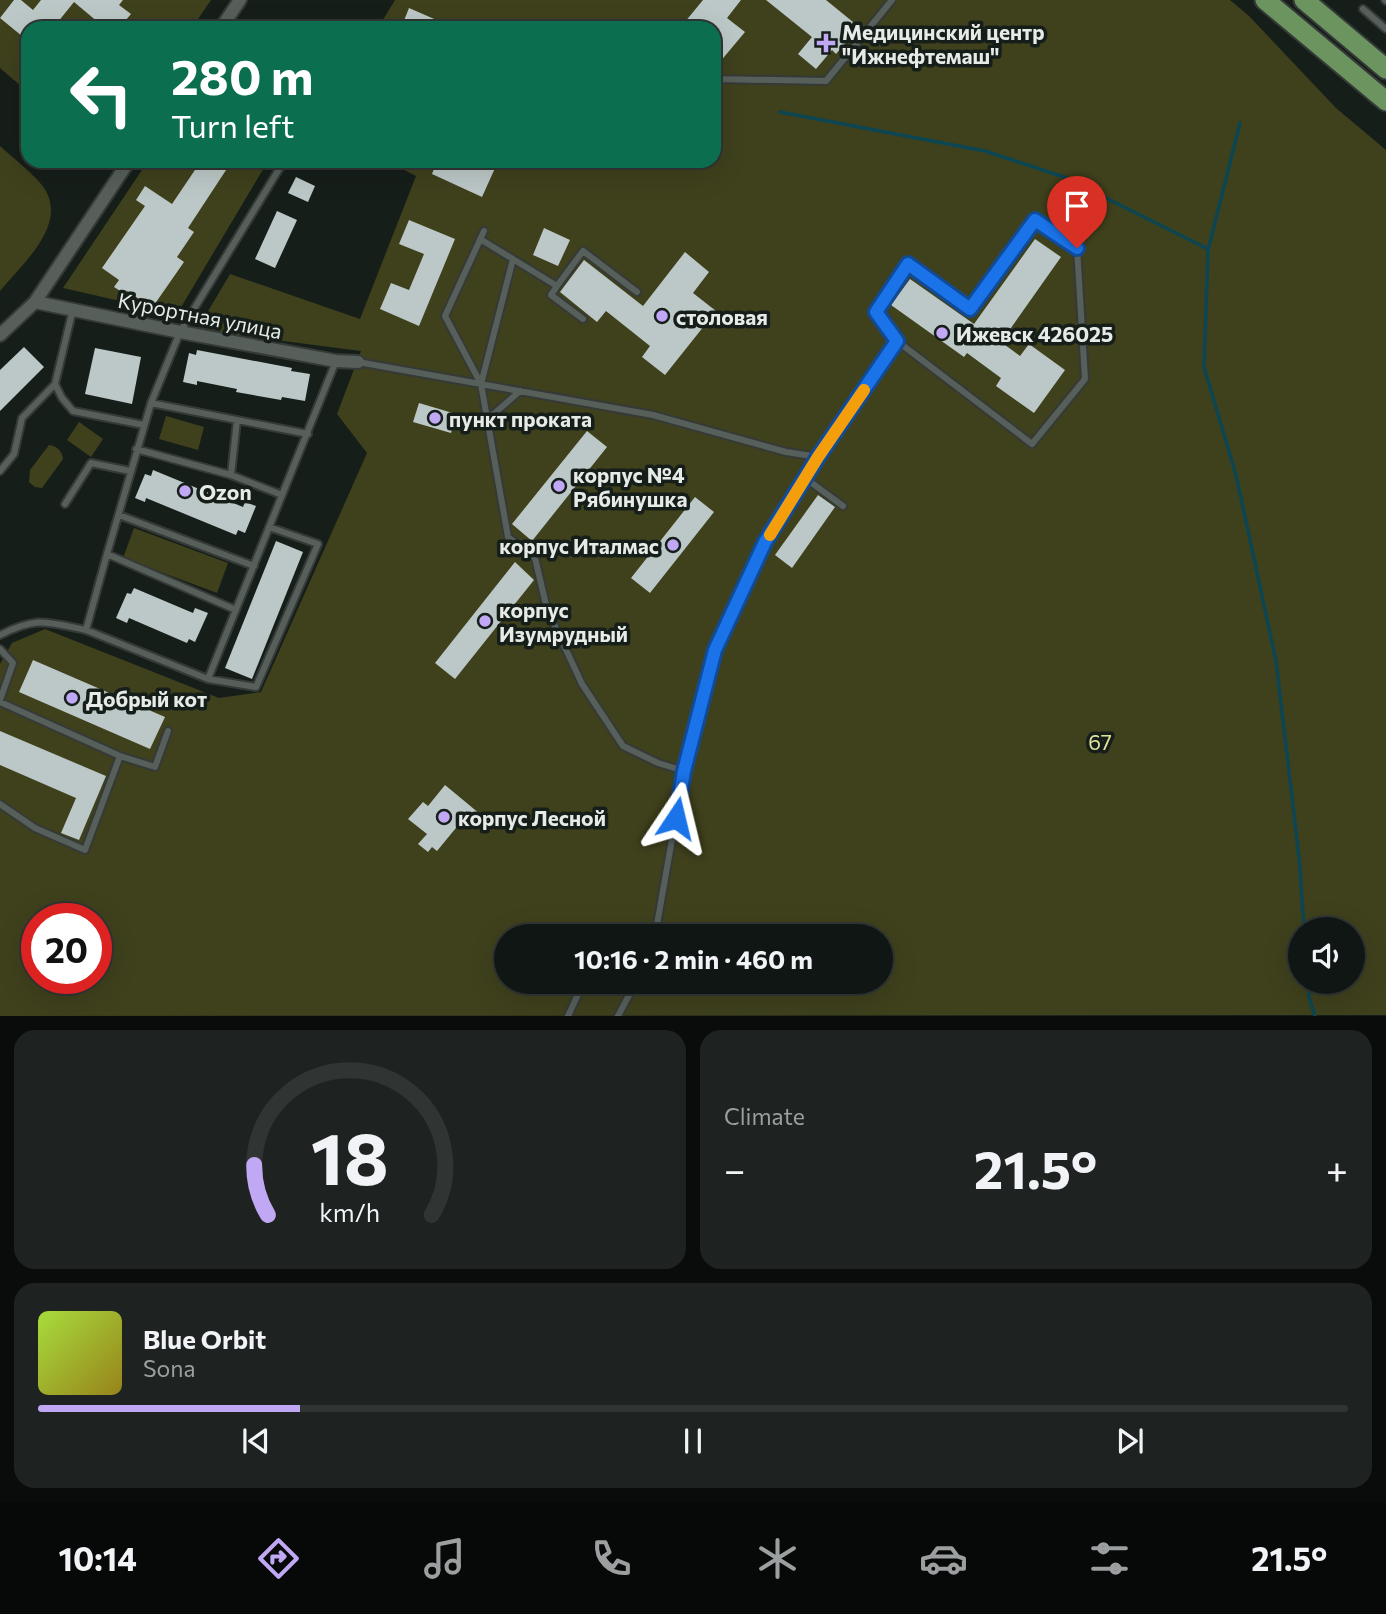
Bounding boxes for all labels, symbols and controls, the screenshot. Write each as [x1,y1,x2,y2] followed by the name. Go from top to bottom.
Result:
[842,19,1045,68] place label: Медицинский центр "Ижнефтемаш"
[816,33,836,53] marker: Медицинский центр "Ижнефтемаш"
[171,45,314,105] text: 280 m
[56,49,147,140] icon: left
[171,105,295,145] text: Turn left
[1047,176,1107,248] pin
[1058,187,1096,225] icon: arrive
[116,287,284,343] street label: Курортная улица
[676,304,768,329] place label: столовая
[654,308,670,324] marker: столовая
[956,321,1113,346] place label: Ижевск 426025
[934,325,950,341] marker: Ижевск 426025
[449,406,592,431] place label: пункт проката
[427,410,443,426] marker: пункт проката
[573,462,687,511] place label: корпус №4 Рябинушка
[551,478,567,494] marker: корпус №4 Рябинушка
[199,479,252,504] place label: Ozon
[177,483,193,499] marker: Ozon
[499,533,659,558] place label: корпус Италмас
[665,537,681,553] marker: корпус Италмас
[499,597,628,646] place label: корпус Изумрудный
[477,613,493,629] marker: корпус Изумрудный
[86,686,207,711] place label: Добрый кот
[64,690,80,706] marker: Добрый кот
[1088,729,1112,754] park label: 67
[639,781,713,855] position arrow
[458,805,606,830] place label: корпус Лесной
[436,809,452,825] marker: корпус Лесной
[21,903,112,994] speed limit sign: 20
[1288,917,1365,994] map controls
[1288,917,1365,994] button: sound
[574,943,813,974] text: 10:16 · 2 min · 460 m
[724,1102,805,1130] text: Climate
[311,1112,389,1201] text: 18
[974,1136,1097,1200] text: 21.5°
[724,1145,746,1192] text: −
[1326,1145,1348,1192] text: +
[320,1197,380,1227] text: km/h
[143,1323,266,1354] text: Blue Orbit
[143,1354,195,1382] text: Sona
[237,1422,275,1460] icon: previous
[674,1422,712,1460] icon: pause
[1111,1422,1149,1460] icon: next
[254,1534,303,1583] icon: directions
[420,1534,469,1583] icon: music
[587,1534,636,1583] icon: phone
[753,1534,802,1583] icon: climate
[919,1534,968,1583] icon: car
[1085,1534,1134,1583] icon: filters
[59,1538,137,1578] text: 10:14
[1251,1538,1327,1578] text: 21.5°

